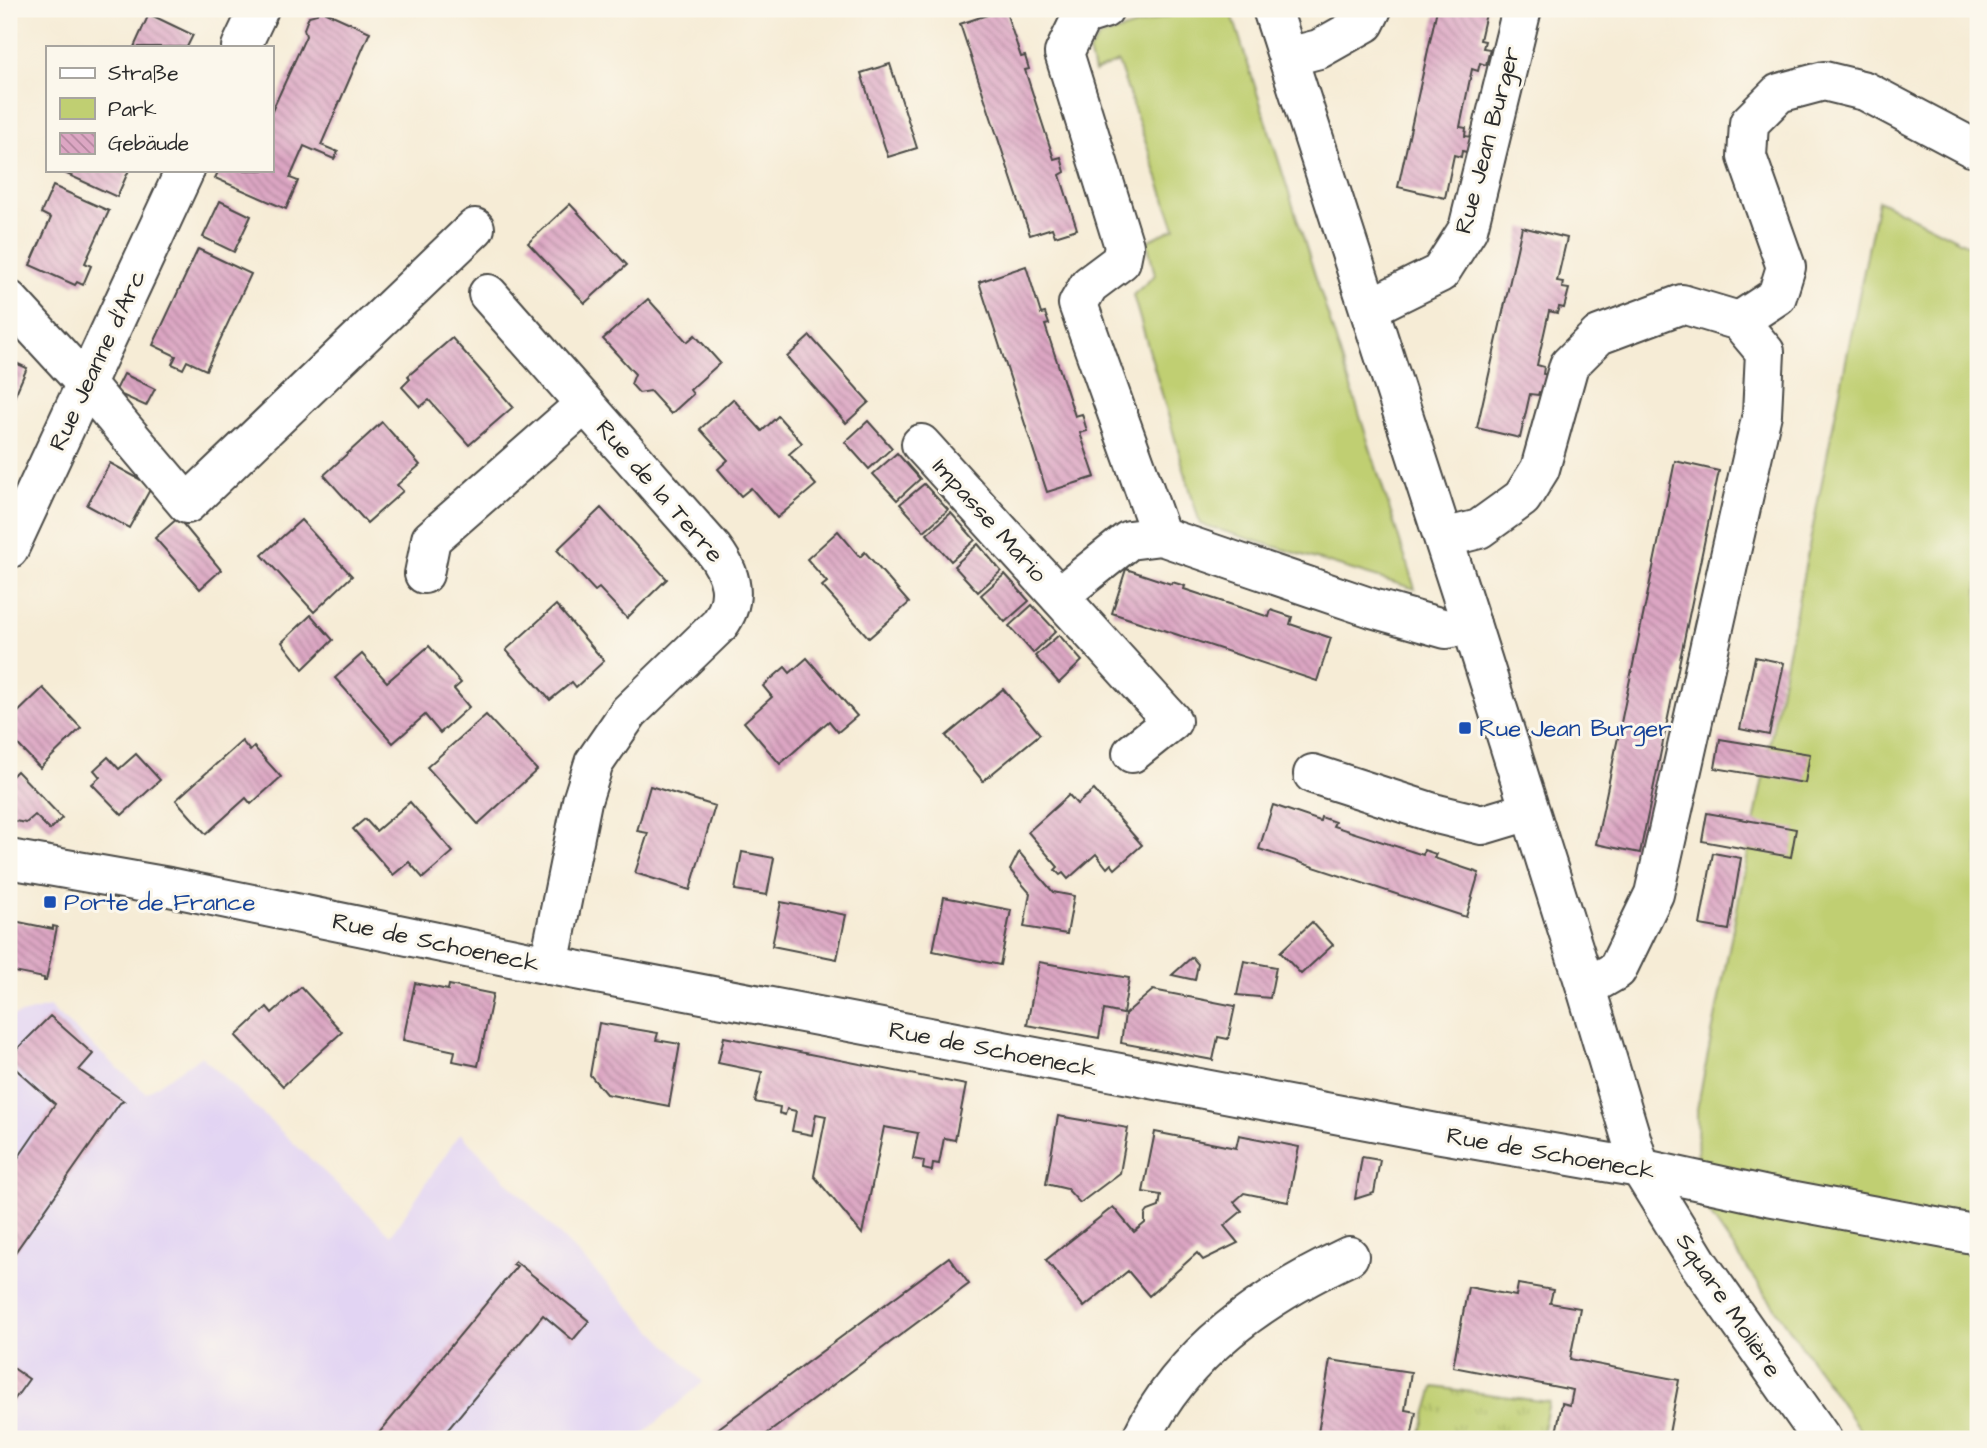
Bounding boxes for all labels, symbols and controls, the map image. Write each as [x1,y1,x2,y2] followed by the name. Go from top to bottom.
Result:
[1447,43,1530,238] street label: Rue Jean Burger
[46,46,273,172] legend
[108,59,179,88] text: Straße
[108,95,157,124] text: Park
[108,129,189,158] text: Gebäude
[41,264,155,457] street label: Rue Jeanne d'Arc
[587,413,731,571] street label: Rue de la Terre
[924,451,1055,591] street label: Impasse Mario
[1479,712,1672,747] place label: Rue Jean Burger
[1457,720,1473,736] marker: Rue Jean Burger
[64,886,256,920] place label: Porte de France
[42,894,58,910] marker: Porte de France
[329,904,543,982] street label: Rue de Schoeneck
[886,1013,1100,1087] street label: Rue de Schoeneck
[1444,1119,1658,1189] street label: Rue de Schoeneck
[1667,1226,1789,1385] street label: Square Molière

